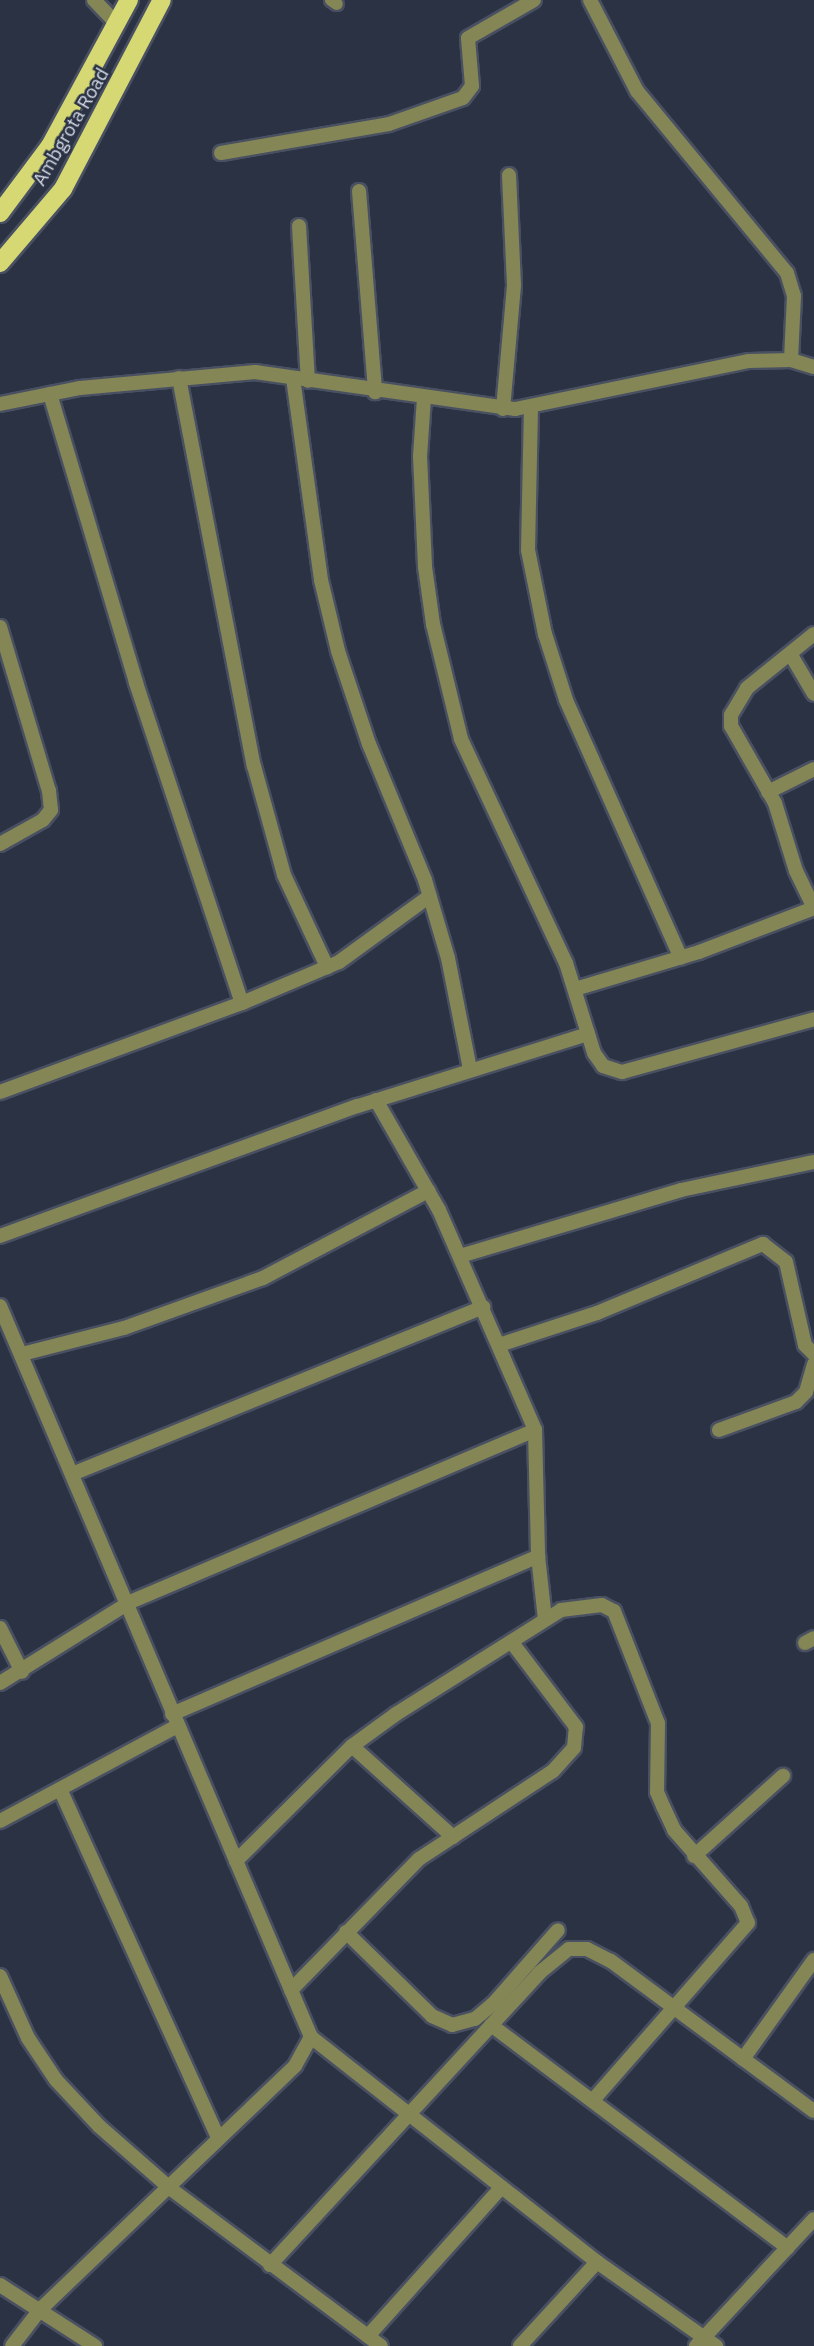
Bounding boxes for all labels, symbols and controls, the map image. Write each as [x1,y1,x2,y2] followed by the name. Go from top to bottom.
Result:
[28,64,114,190] street label: Ambgrota Road

